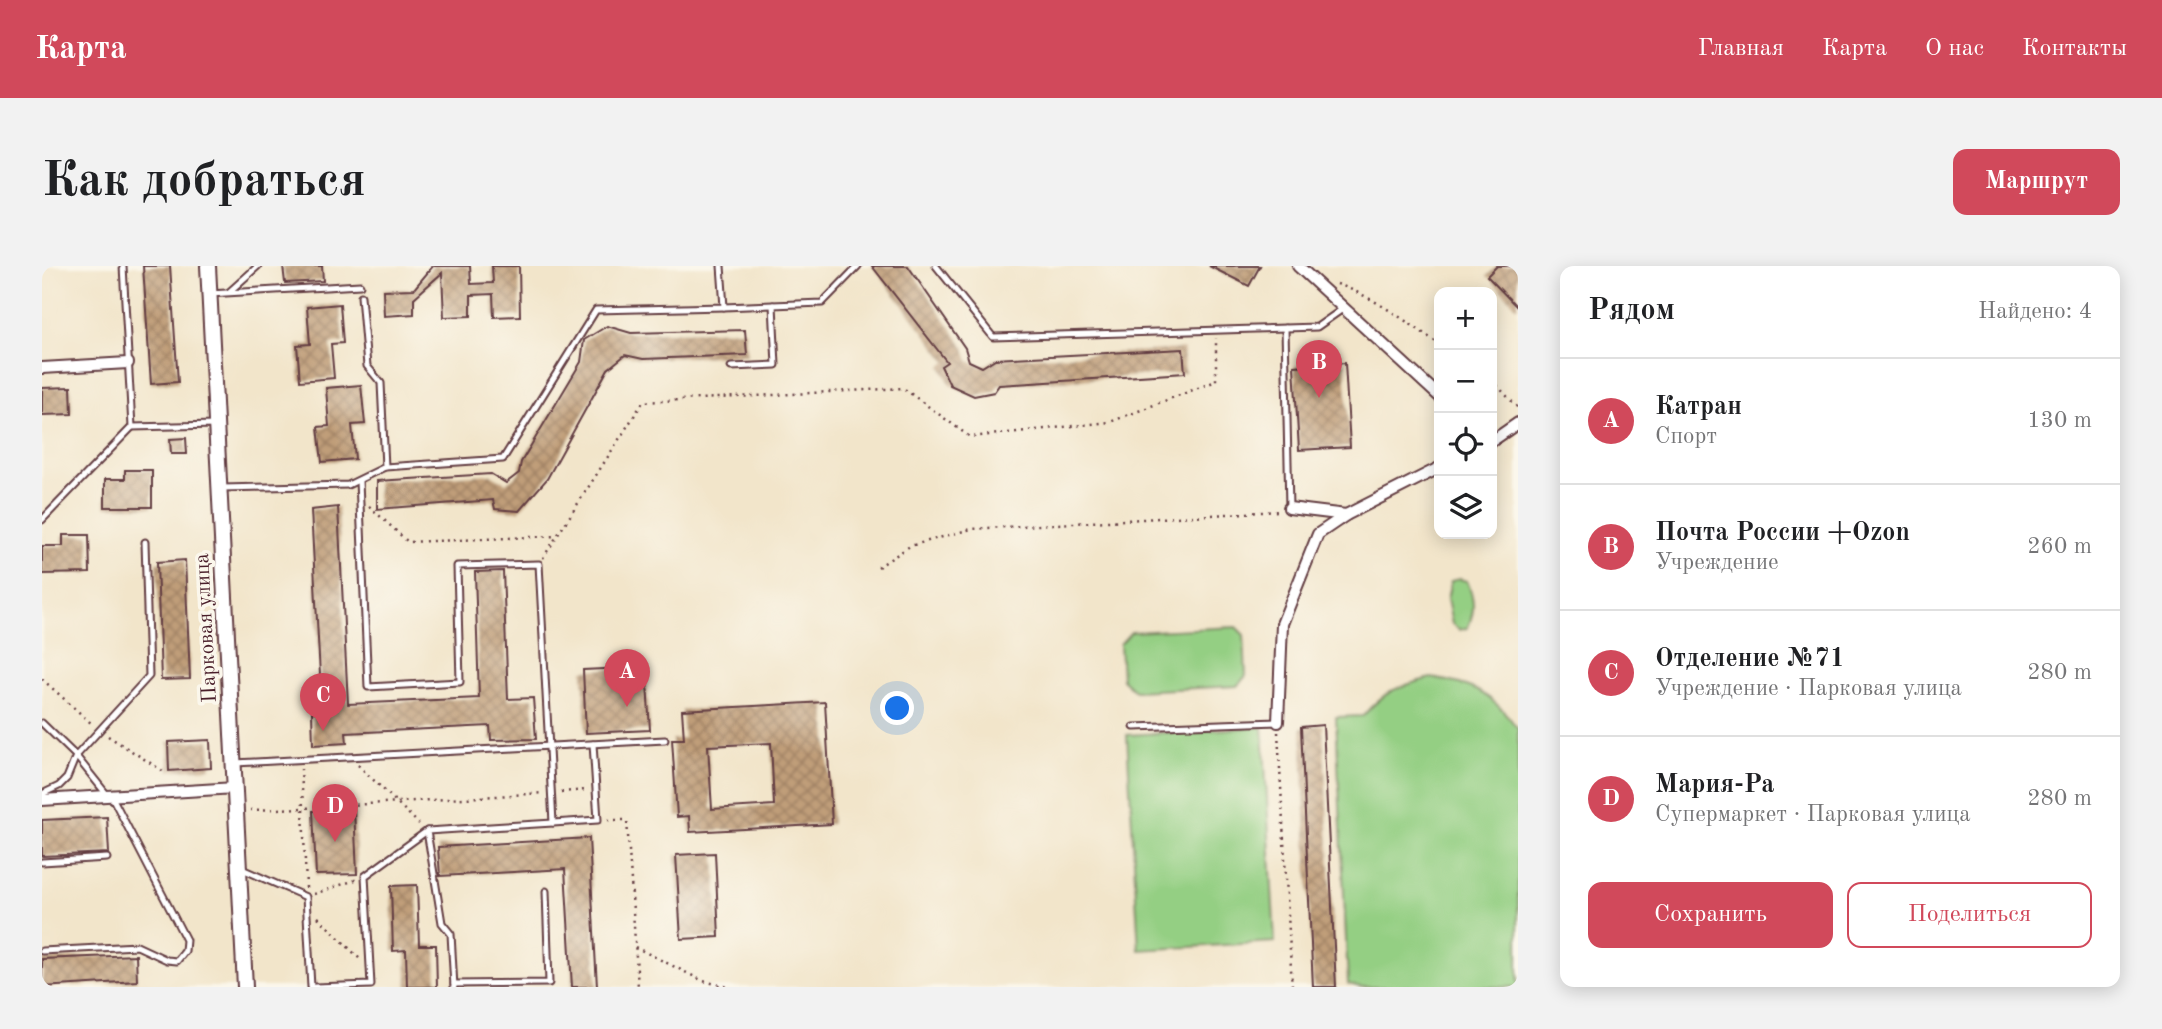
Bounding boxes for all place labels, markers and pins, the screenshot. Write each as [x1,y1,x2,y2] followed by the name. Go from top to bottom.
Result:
[1296,340,1342,398] pin: B
[604,649,650,707] pin: A
[300,673,346,731] pin: C
[312,784,358,842] pin: D

